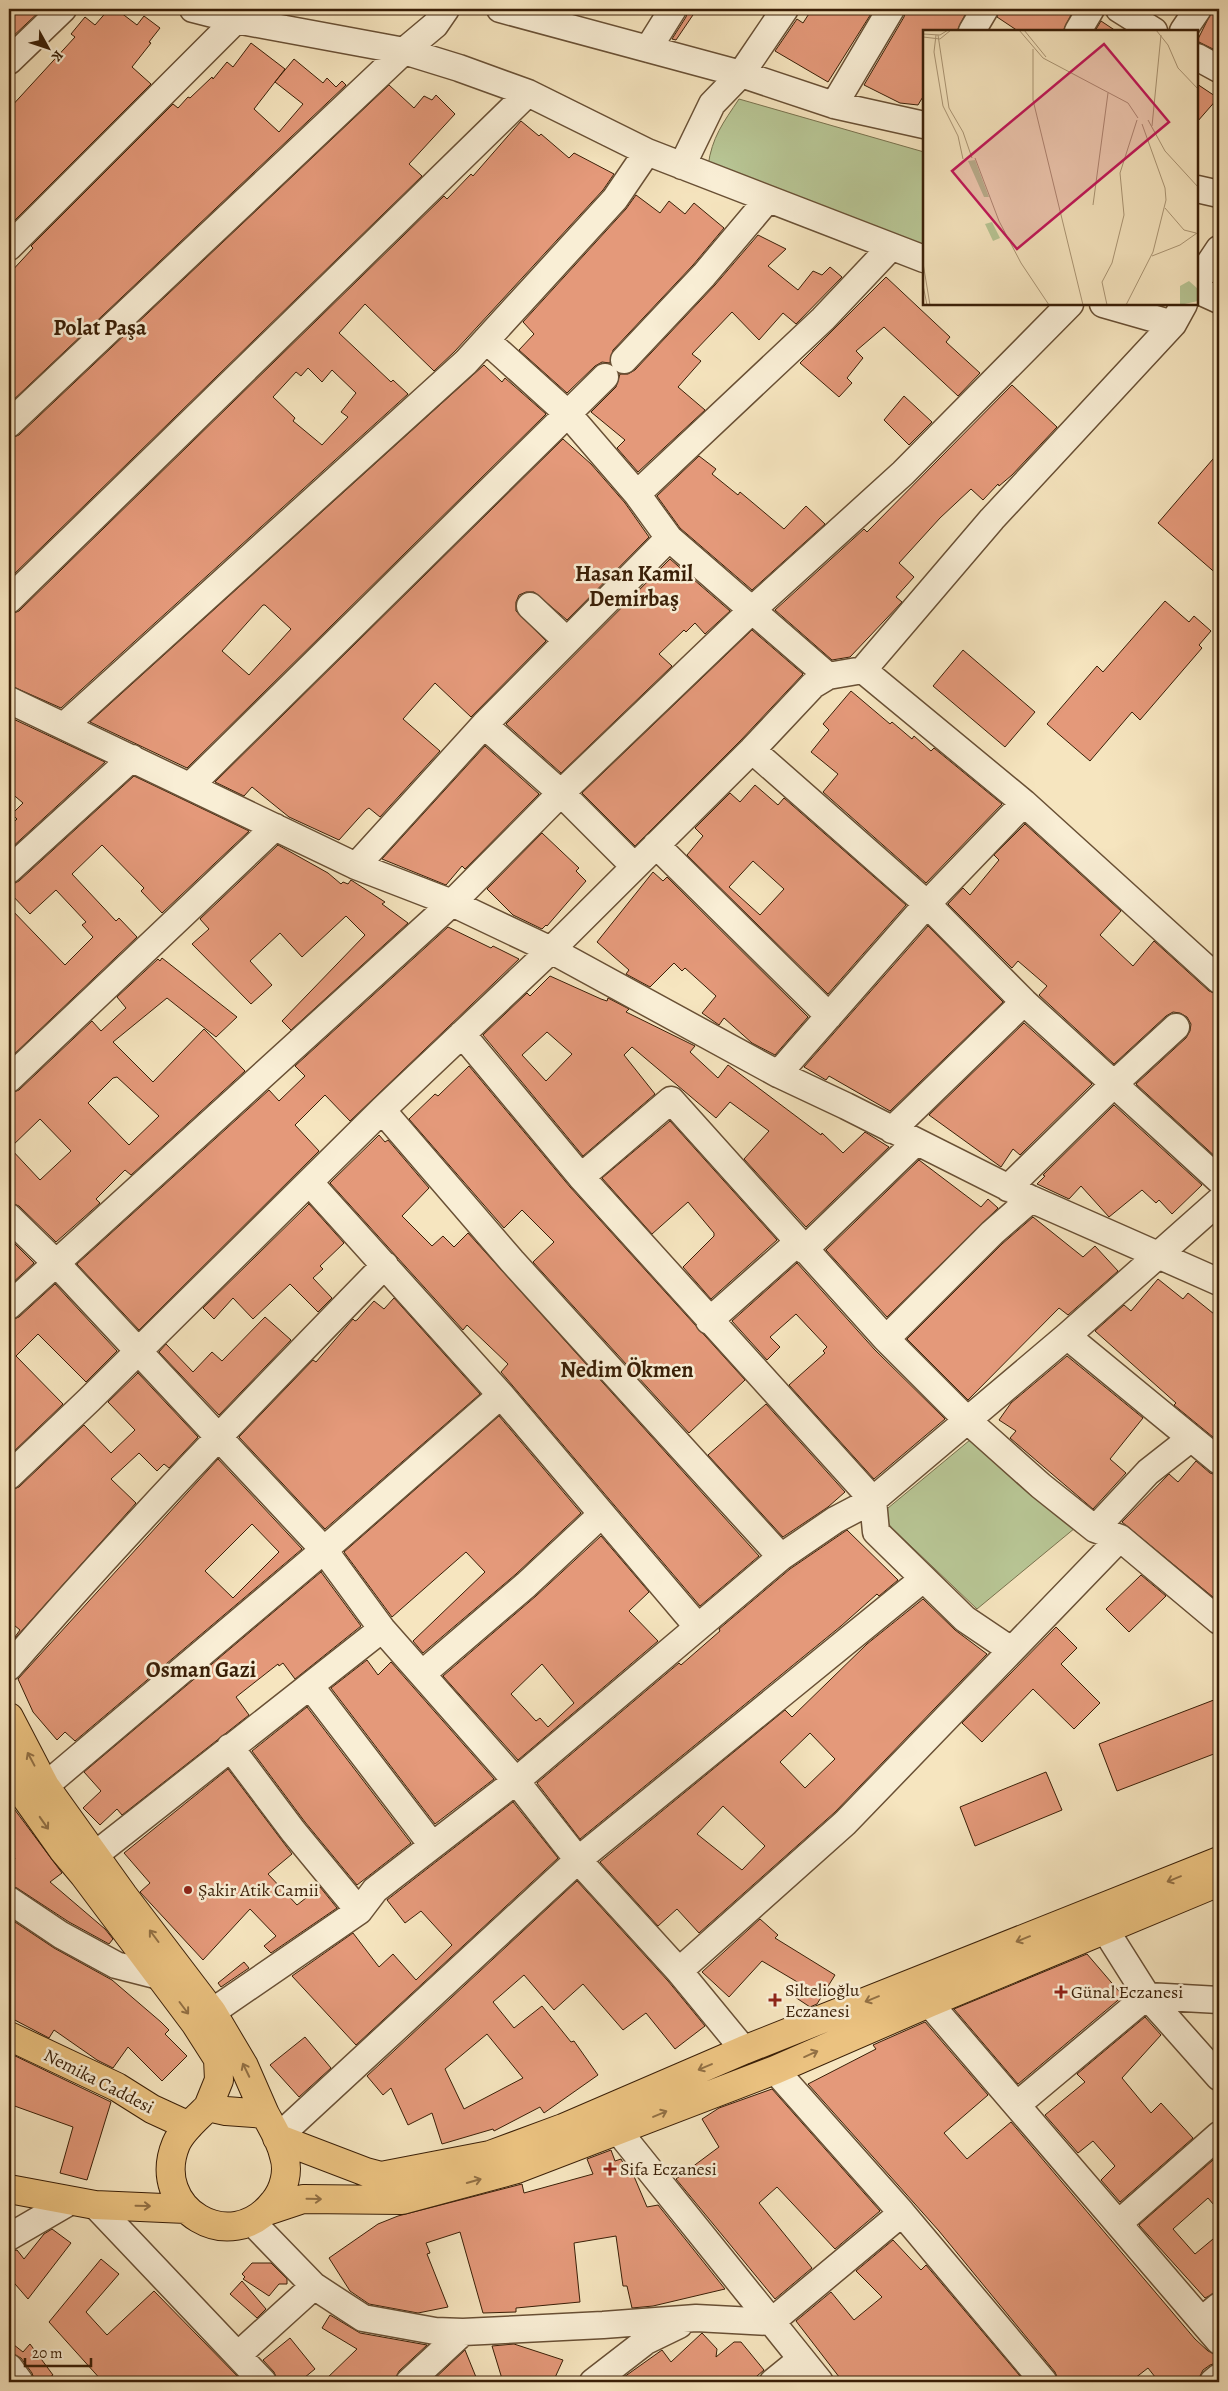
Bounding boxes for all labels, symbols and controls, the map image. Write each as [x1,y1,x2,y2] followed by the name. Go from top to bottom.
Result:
[22,22,72,72] north arrow
[923,30,1198,305] inset map
[47,46,68,66] text: K
[53,313,147,343] district label: Polat Paşa
[575,559,693,614] district label: Hasan Kamil Demirbaş
[560,1355,694,1385] district label: Nedim Ökmen
[146,1655,256,1685] district label: Osman Gazi
[26,1752,36,1767] one-way arrow
[39,1816,49,1830] one-way arrow
[1167,1875,1182,1885] one-way arrow
[198,1878,319,1902] place label: Şakir Atik Camii
[182,1884,194,1896] marker: Şakir Atik Camii
[149,1929,159,1943] one-way arrow
[1016,1935,1031,1945] one-way arrow
[785,1978,860,2023] place label: Siltelioğlu Eczanesi
[1071,1980,1183,2004] place label: Günal Eczanesi
[1055,1986,1067,1998] marker: Günal Eczanesi
[769,1994,781,2006] marker: Siltelioğlu Eczanesi
[865,1995,880,2005] one-way arrow
[178,2002,189,2015] one-way arrow
[40,2043,158,2119] street label: Nemika Caddesi
[803,2049,818,2059] one-way arrow
[240,2062,250,2077] one-way arrow
[698,2063,713,2072] one-way arrow
[652,2109,667,2119] one-way arrow
[620,2157,717,2181] place label: Sifa Eczanesi
[604,2163,616,2175] marker: Sifa Eczanesi
[466,2176,482,2185] one-way arrow
[306,2194,322,2204] one-way arrow
[135,2201,151,2211] one-way arrow
[25,2336,91,2368] scale bar
[32,2343,63,2363] text: 20 m

